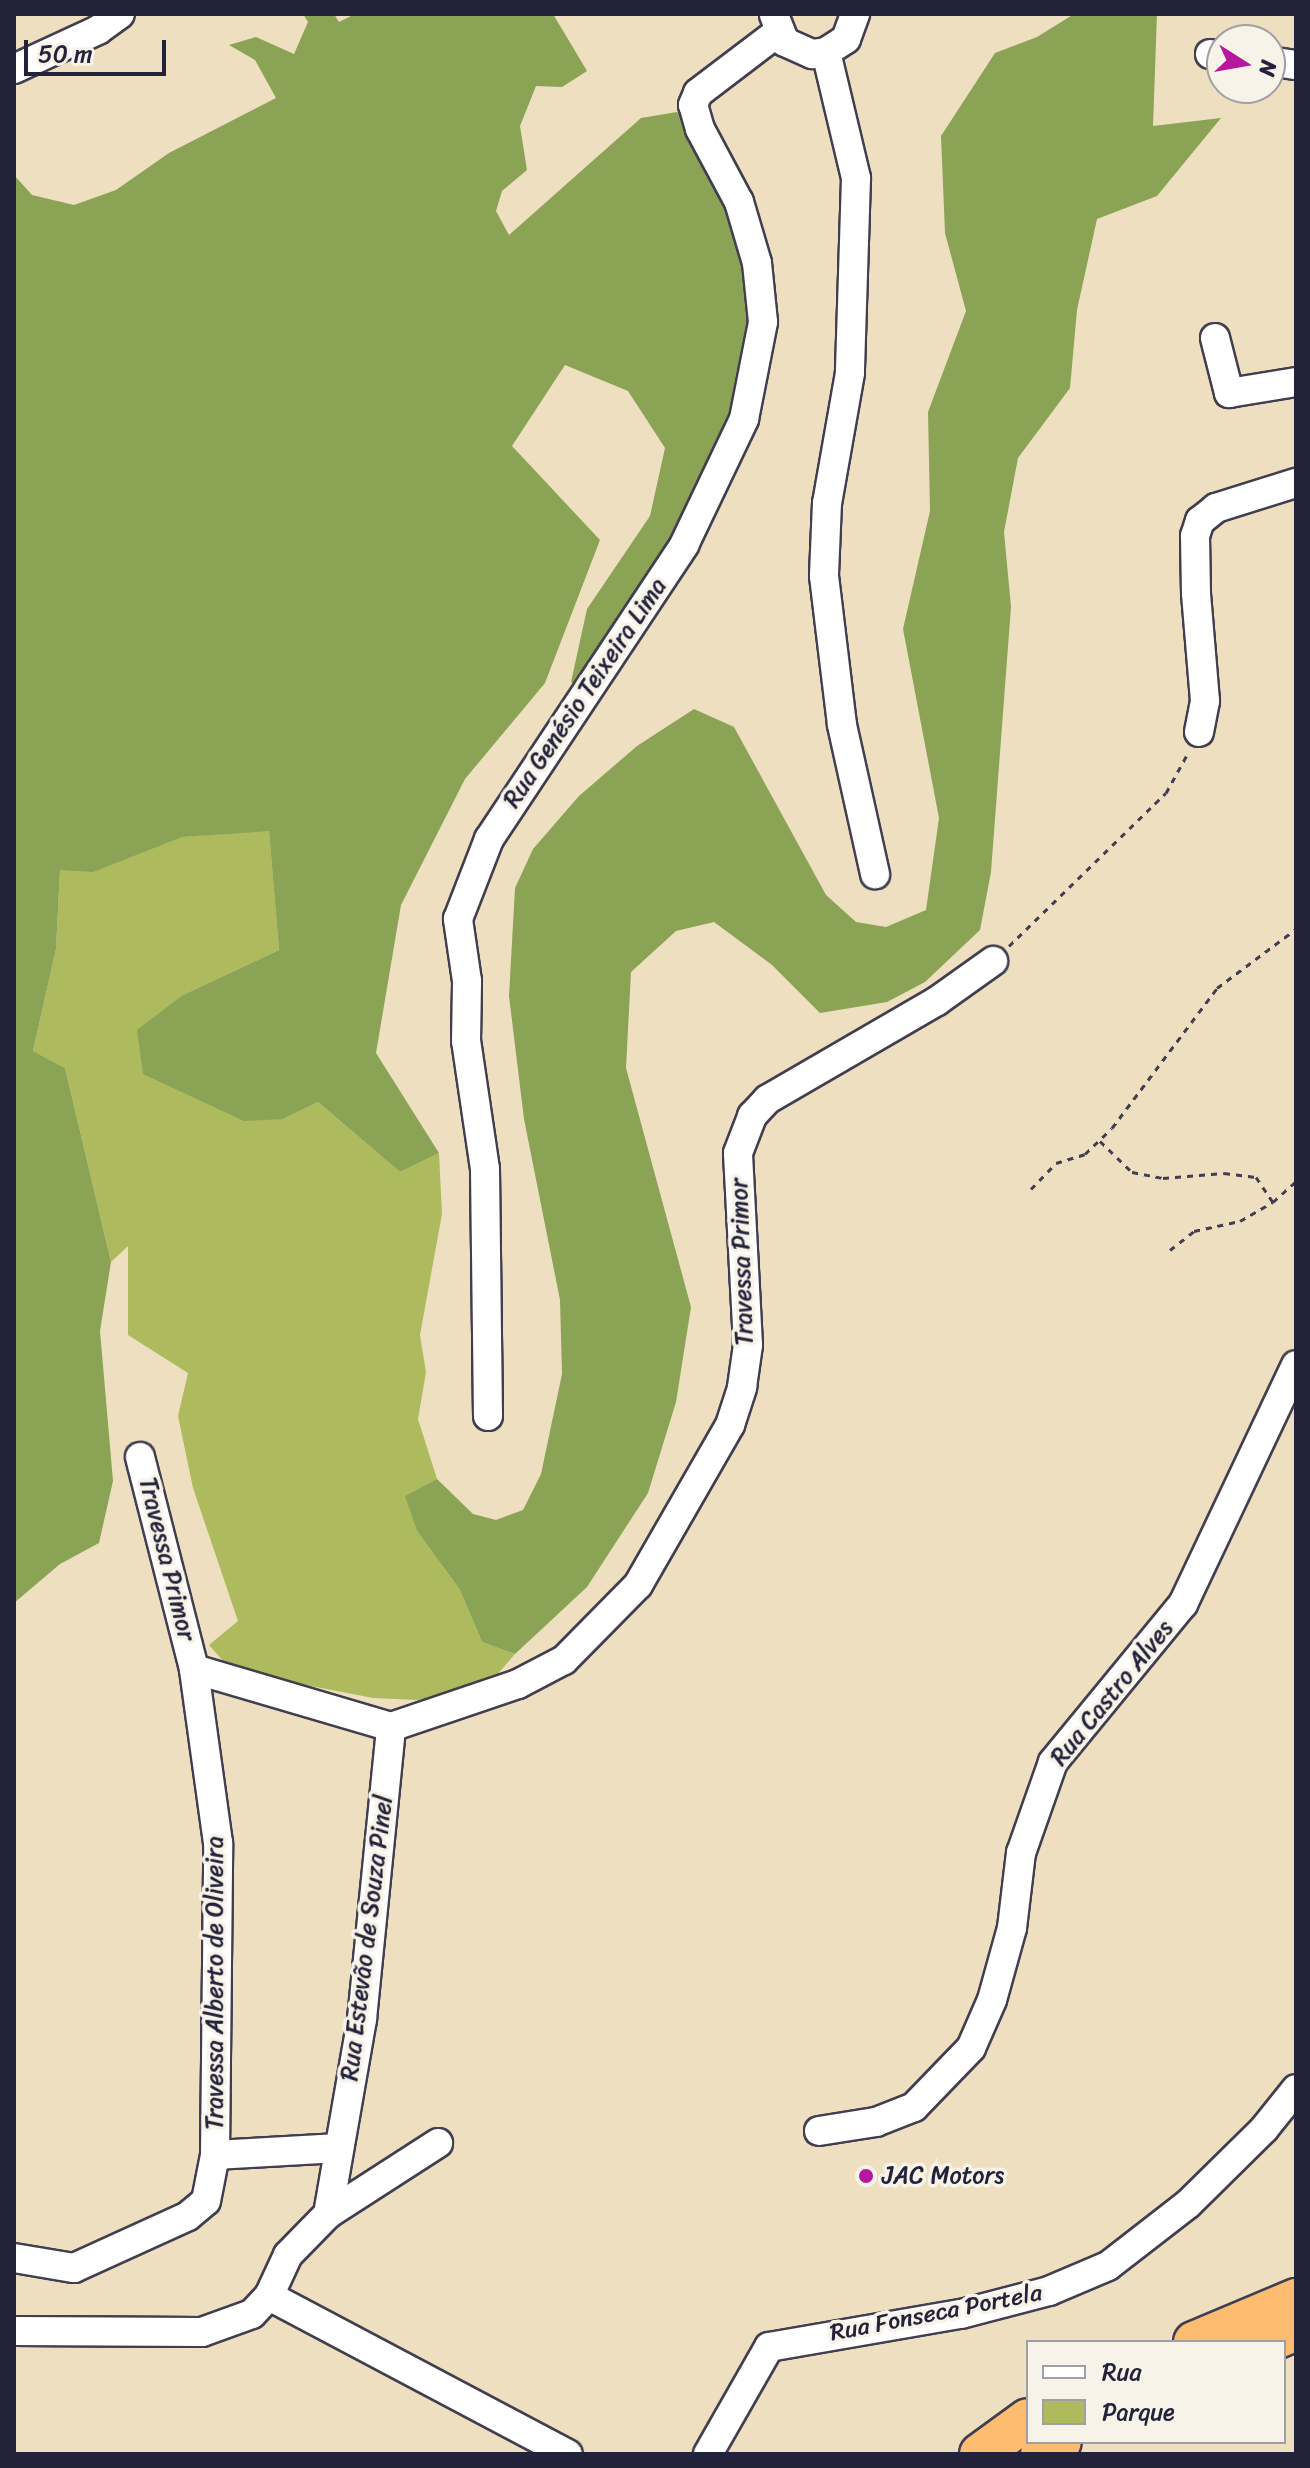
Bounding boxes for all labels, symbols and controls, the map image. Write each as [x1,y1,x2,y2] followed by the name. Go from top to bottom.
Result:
[28,24,170,74] scale bar
[1206,24,1286,104] north arrow
[38,33,93,75] text: 50 m
[1247,57,1289,79] text: N
[497,573,673,813] street label: Rua Genésio Teixeira Lima
[725,1178,759,1346] street label: Travessa Primor
[133,1474,201,1644] street label: Travessa Primor
[1045,1615,1179,1771] street label: Rua Castro Alves
[335,1793,399,2083] street label: Rua Estevão de Souza Pinel
[201,1836,229,2130] street label: Travessa Alberto de Oliveira
[882,2162,1004,2190] place label: JAC Motors
[857,2167,875,2185] marker: JAC Motors
[827,2278,1045,2348] street label: Rua Fonseca Portela
[1026,2340,1286,2444] legend
[1102,2351,1141,2393] text: Rua
[1102,2391,1175,2433] text: Parque

